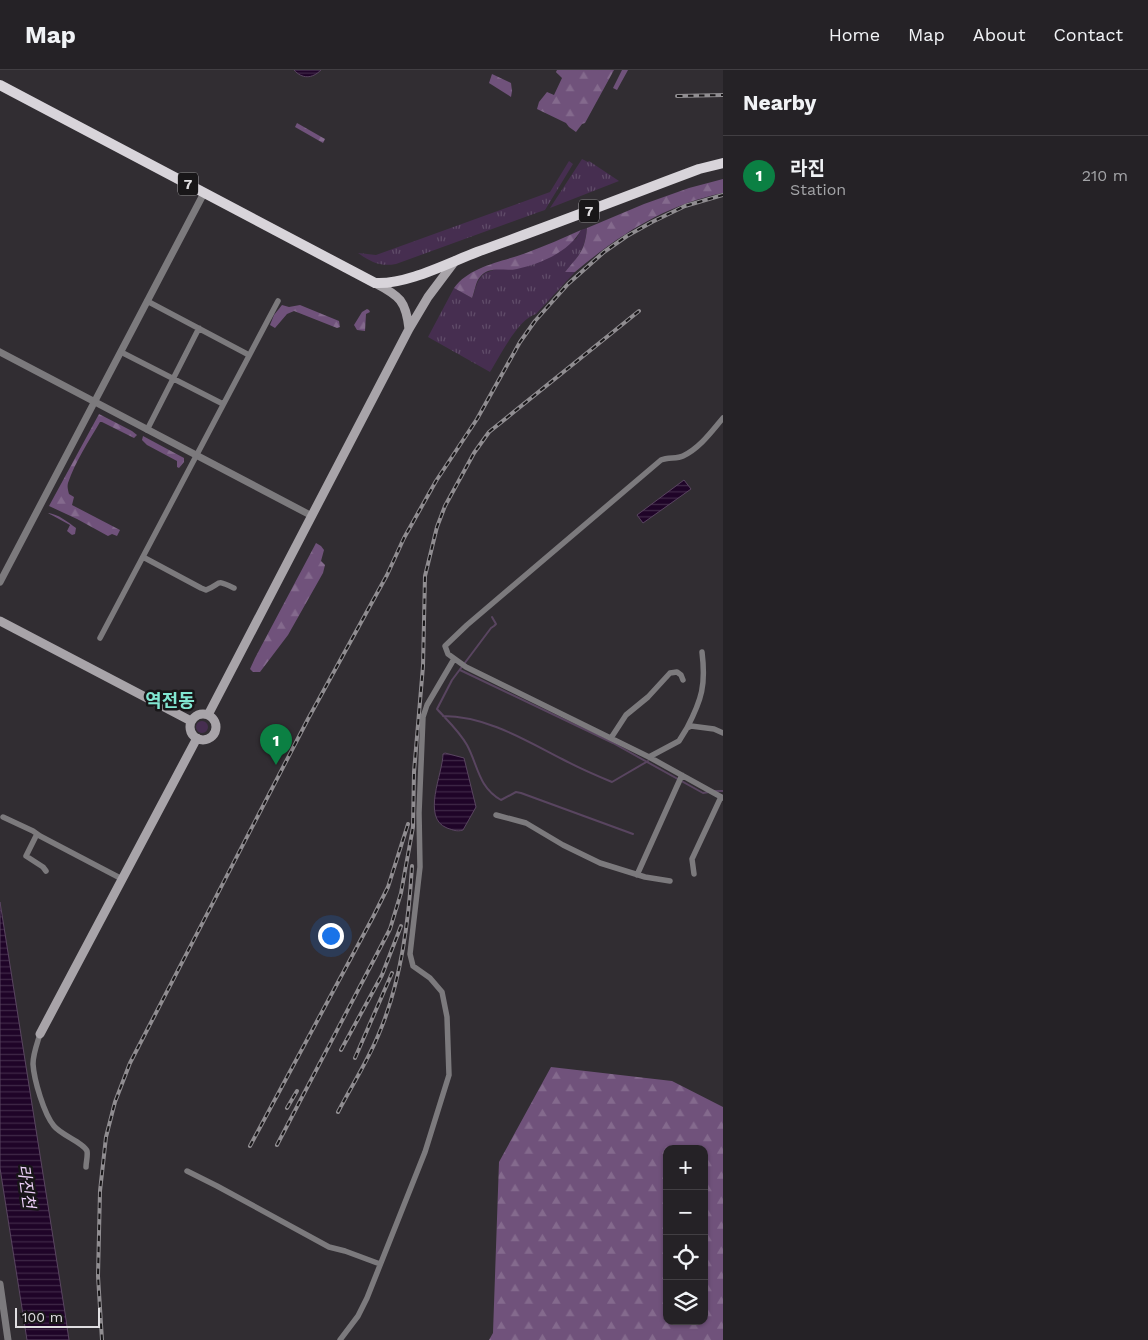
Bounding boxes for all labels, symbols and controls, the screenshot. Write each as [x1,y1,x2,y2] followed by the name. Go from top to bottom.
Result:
[25,21,76,49] text: Map
[829,24,880,45] text: Home
[908,24,945,45] text: Map
[973,24,1025,45] text: About
[1053,24,1123,45] text: Contact
[743,90,816,115] text: Nearby
[790,157,825,180] text: 라진
[756,166,762,185] text: 1
[1082,166,1128,185] text: 210 m
[178,172,198,196] road number: 7
[790,180,846,199] text: Station
[579,200,599,222] road number: 7
[145,690,195,711] district label: 역전동
[260,724,292,765] pin: 1
[318,923,344,949] your location
[663,1145,708,1325] map controls
[663,1145,708,1190] button: +
[14,1163,39,1212] water label: 라진천
[663,1190,708,1235] button: −
[663,1235,708,1280] button: locate
[663,1280,708,1325] button: layers
[15,1305,100,1328] scale bar
[22,1309,63,1325] text: 100 m

